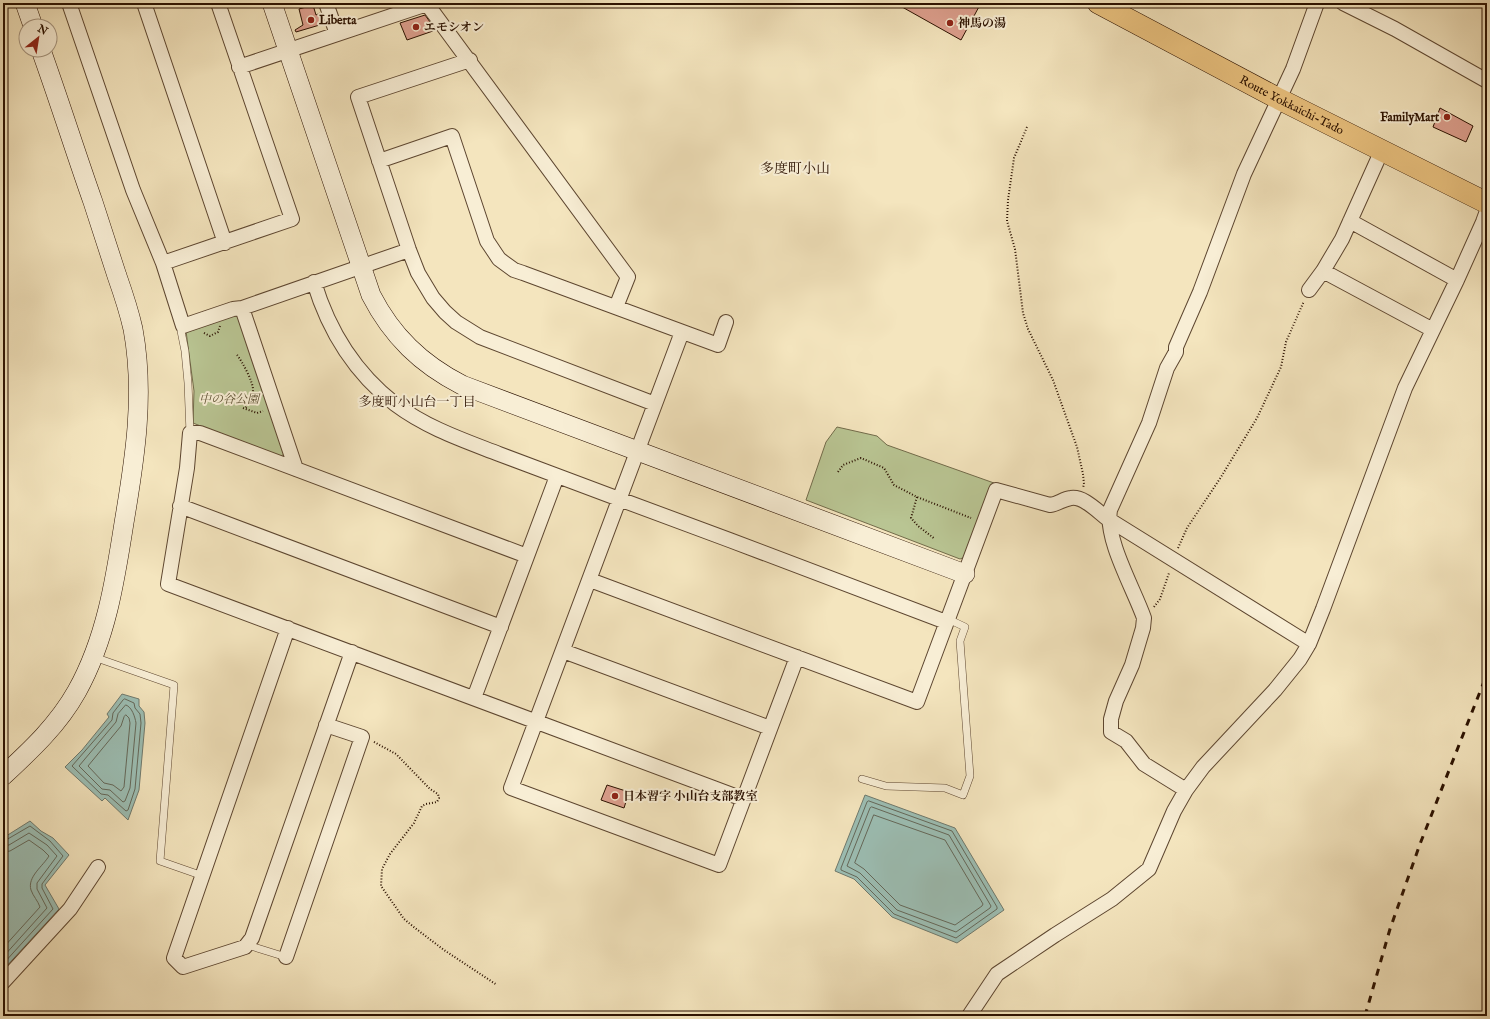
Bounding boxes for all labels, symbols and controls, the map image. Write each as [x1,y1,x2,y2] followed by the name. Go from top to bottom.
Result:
[318,13,357,28] place label: Liberta
[306,15,316,25] marker: Liberta
[958,16,1006,31] place label: 神馬の湯
[18,18,58,58] north arrow
[945,18,955,28] marker: 神馬の湯
[424,20,484,35] place label: エモシオン
[34,21,51,39] text: N
[411,22,421,32] marker: エモシオン
[1237,72,1347,138] street label: Route Yokkaichi-Tado
[1380,110,1440,126] place label: FamilyMart
[1442,112,1452,122] marker: FamilyMart
[760,160,830,178] district label: 多度町小山
[199,392,261,407] park label: 中の谷公園
[358,394,476,411] district label: 多度町小山台一丁目
[623,789,758,804] place label: 日本習字 小山台支部教室
[610,791,620,801] marker: 日本習字 小山台支部教室

